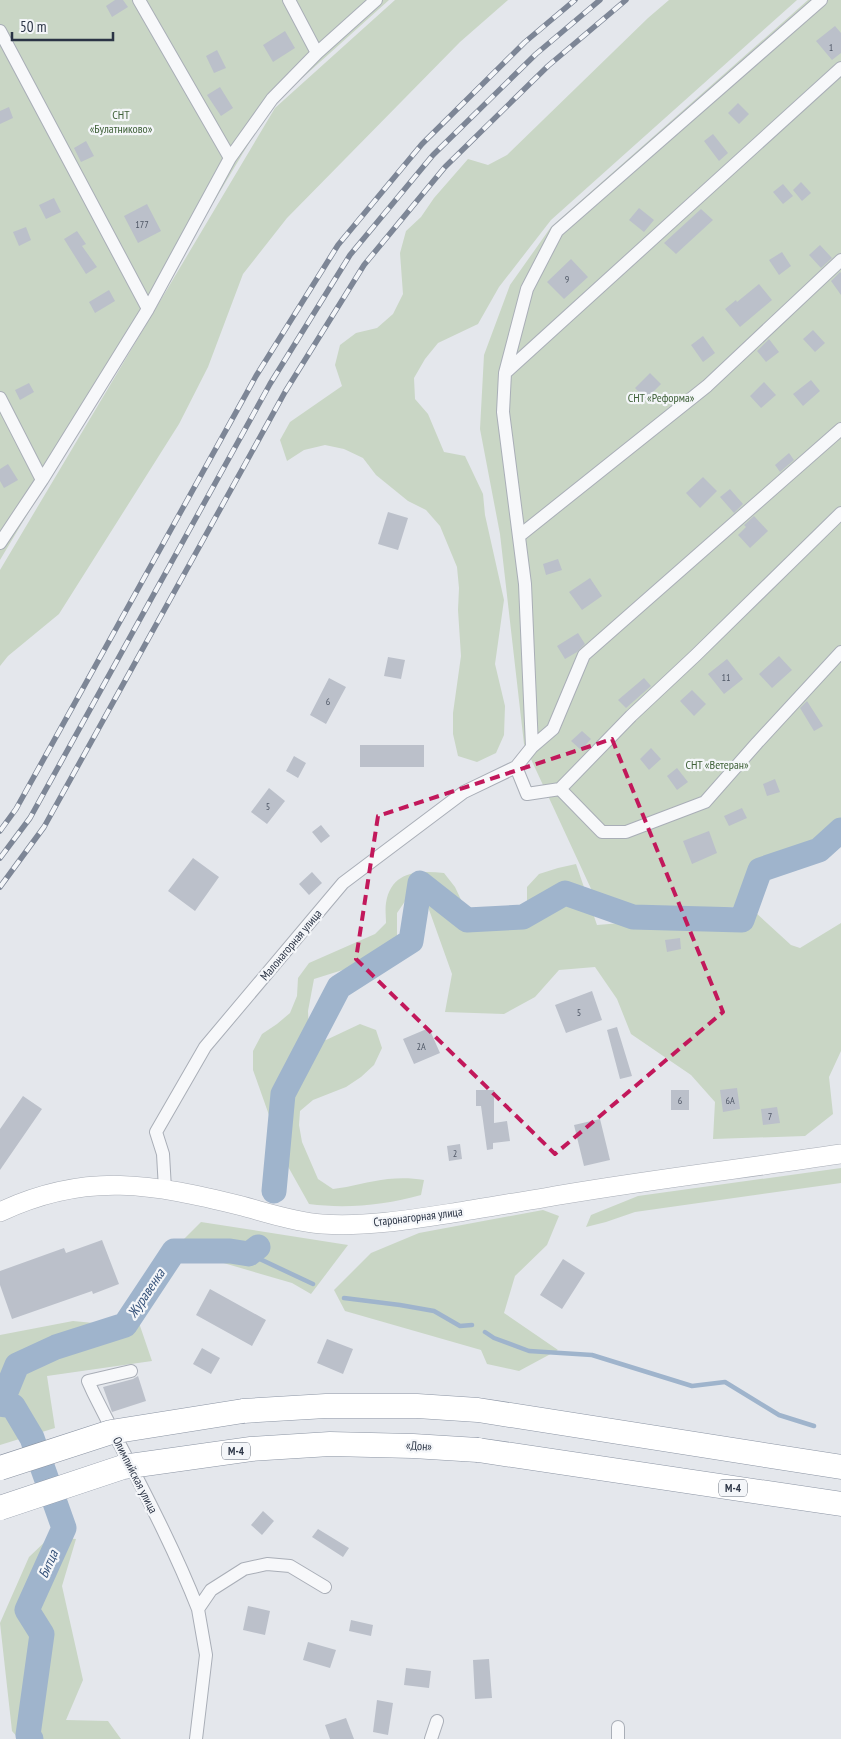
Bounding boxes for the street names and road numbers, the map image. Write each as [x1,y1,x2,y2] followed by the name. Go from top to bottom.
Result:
[257,906,325,983] street label: Малонагорная улица
[373,1204,463,1229] street label: Старонагорная улица
[110,1434,161,1516] street label: Олимпийская улица
[406,1437,433,1454] street label: «Дон»
[222,1442,250,1460] road number: М-4
[719,1480,747,1496] road number: М-4

